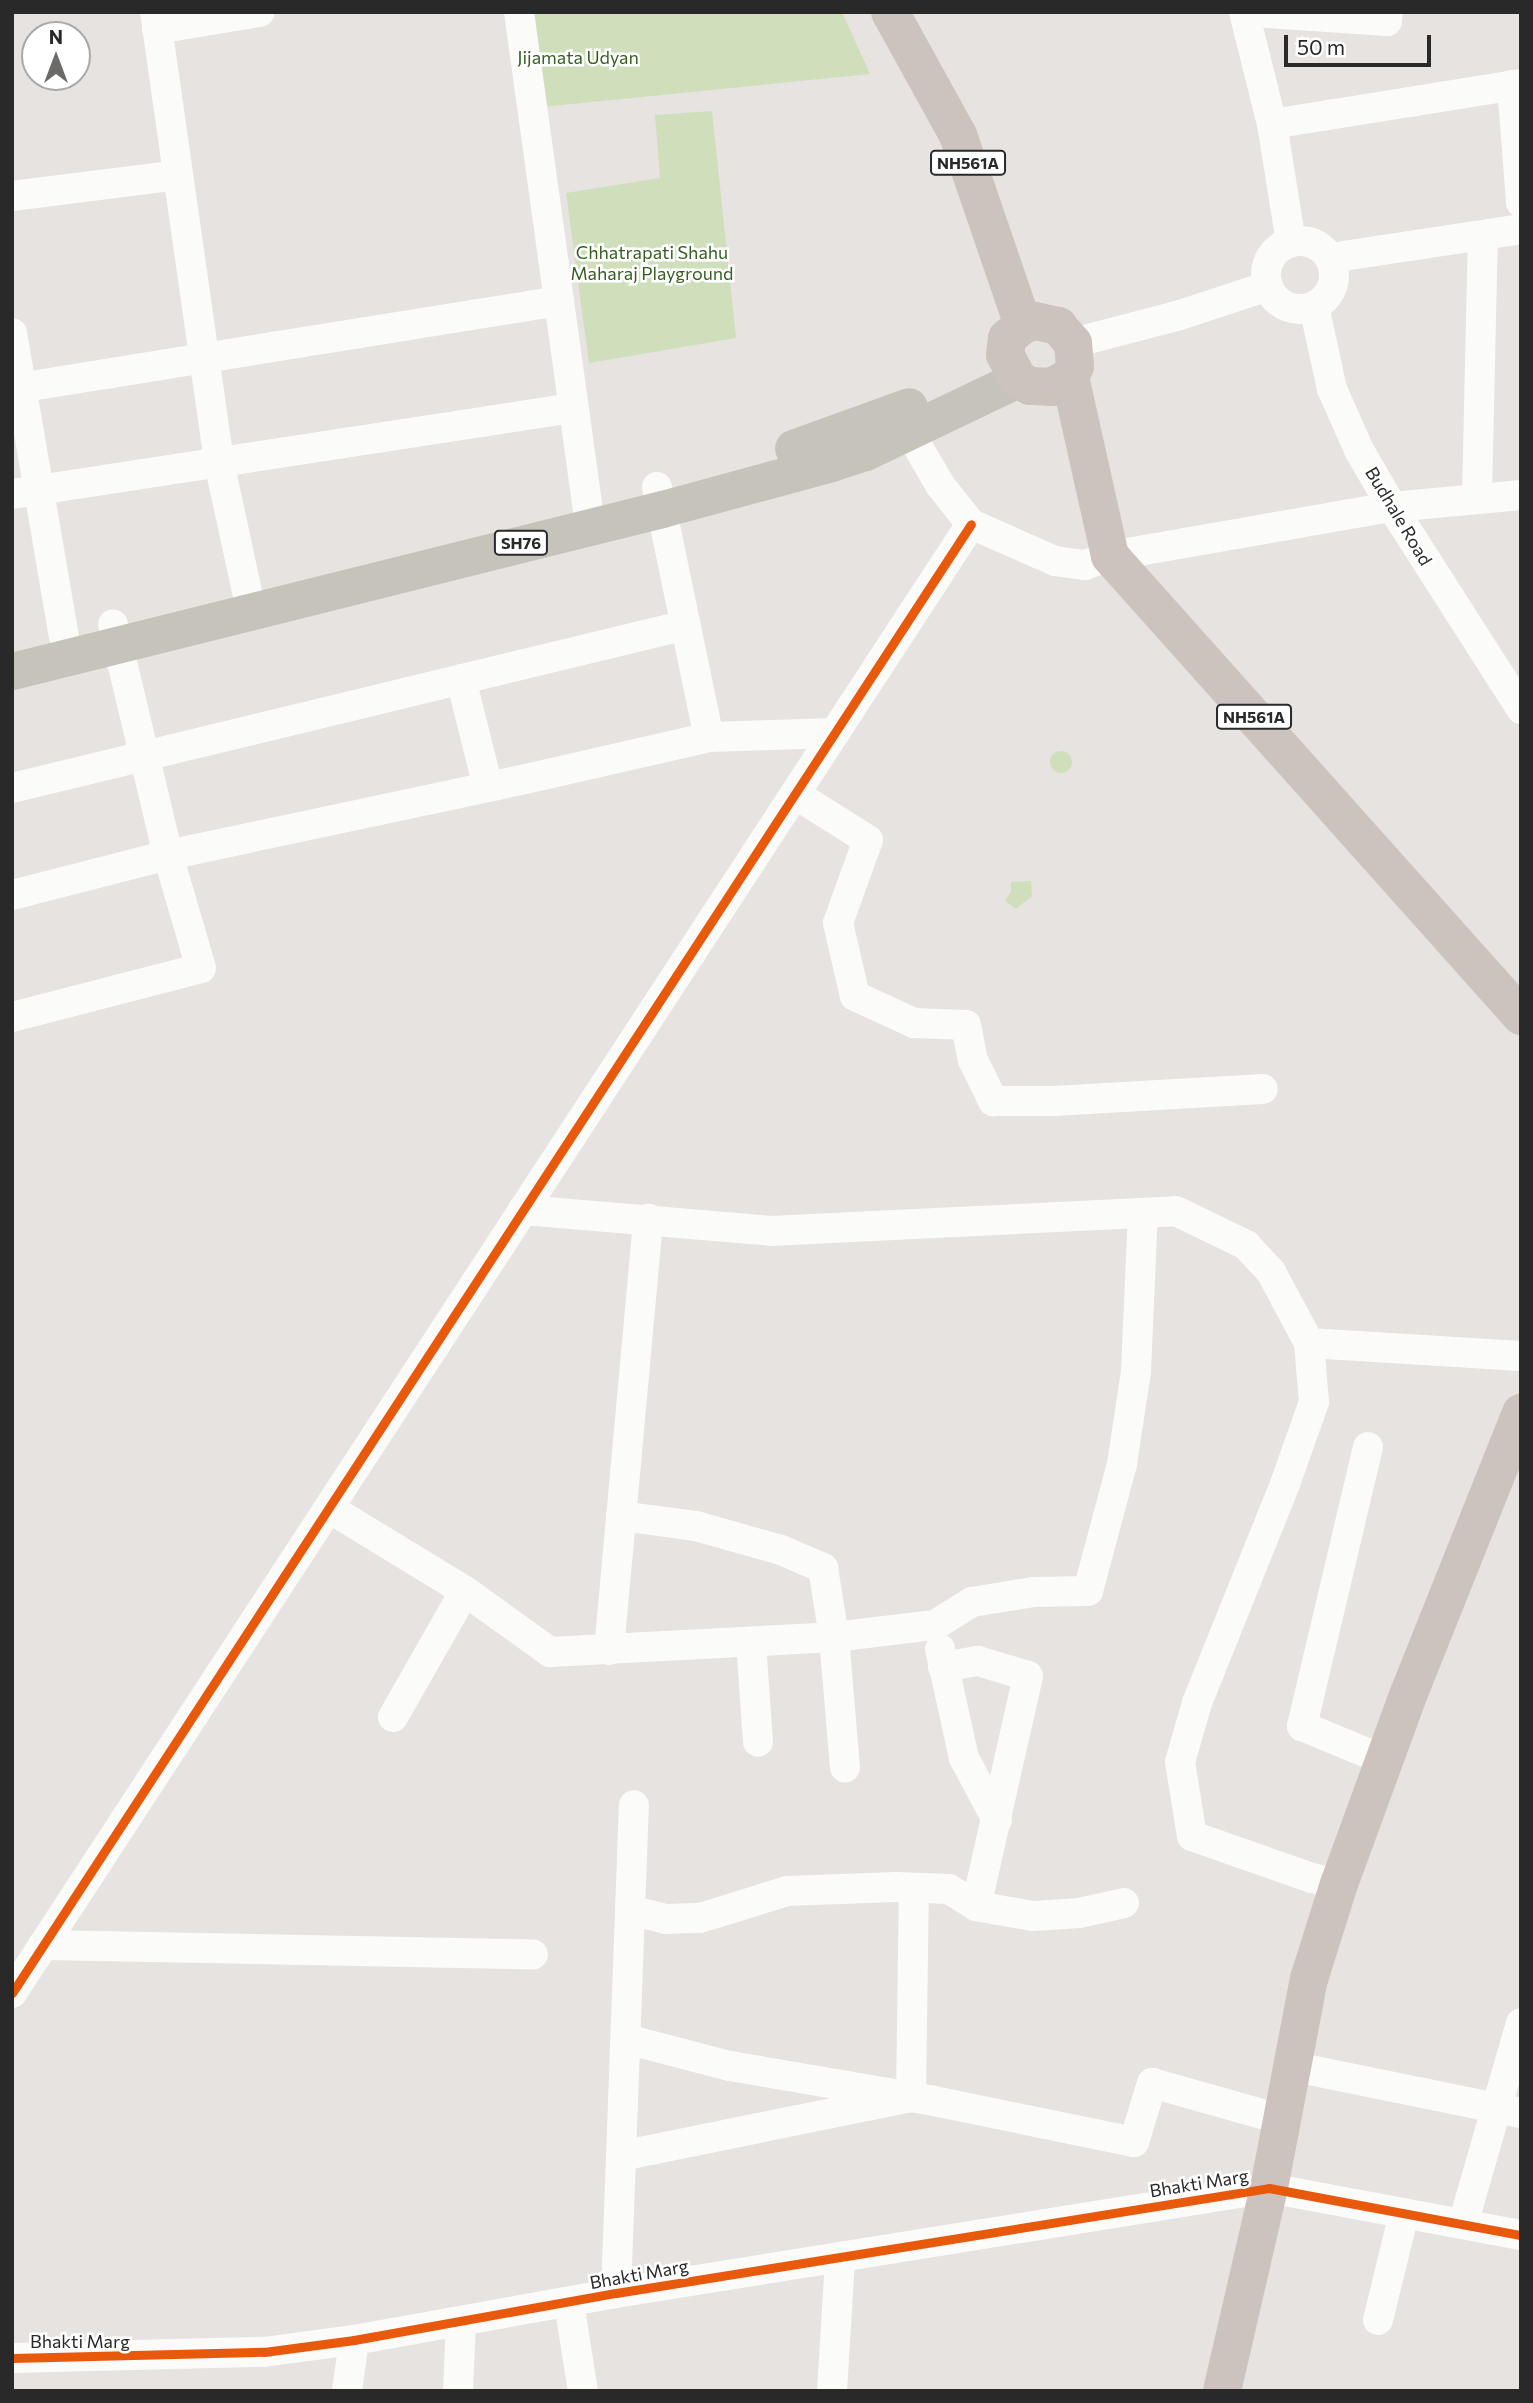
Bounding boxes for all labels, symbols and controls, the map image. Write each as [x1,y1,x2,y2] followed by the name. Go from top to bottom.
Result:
[21,21,91,91] north arrow
[1288,21,1435,65] scale bar
[49,25,63,48] text: N
[1297,34,1345,59] text: 50 m
[517,46,639,68] park label: Jijamata Udyan
[930,150,1006,176] road number: NH561A
[571,242,733,284] park label: Chhatrapati Shahu Maharaj Playground
[1361,463,1437,569] street label: Budhale Road
[493,530,549,556] road number: SH76
[1216,704,1292,730] road number: NH561A
[1148,2165,1250,2201] street label: Bhakti Marg
[588,2255,690,2293] street label: Bhakti Marg
[30,2330,130,2352] street label: Bhakti Marg

